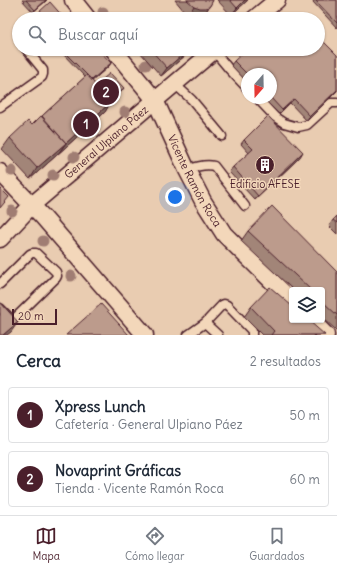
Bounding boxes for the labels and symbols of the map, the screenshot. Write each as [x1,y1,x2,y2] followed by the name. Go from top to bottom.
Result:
[241,68,277,104] north arrow
[93,77,119,107] pin: 2
[61,102,151,182] street label: General Ulpiano Páez
[73,109,99,139] pin: 1
[165,132,225,229] street label: Vicente Ramón Roca
[254,154,276,176] building icon: Edificio AFESE
[230,177,300,191] place label: Edificio AFESE
[165,187,185,207] your location
[12,307,57,326] scale bar

